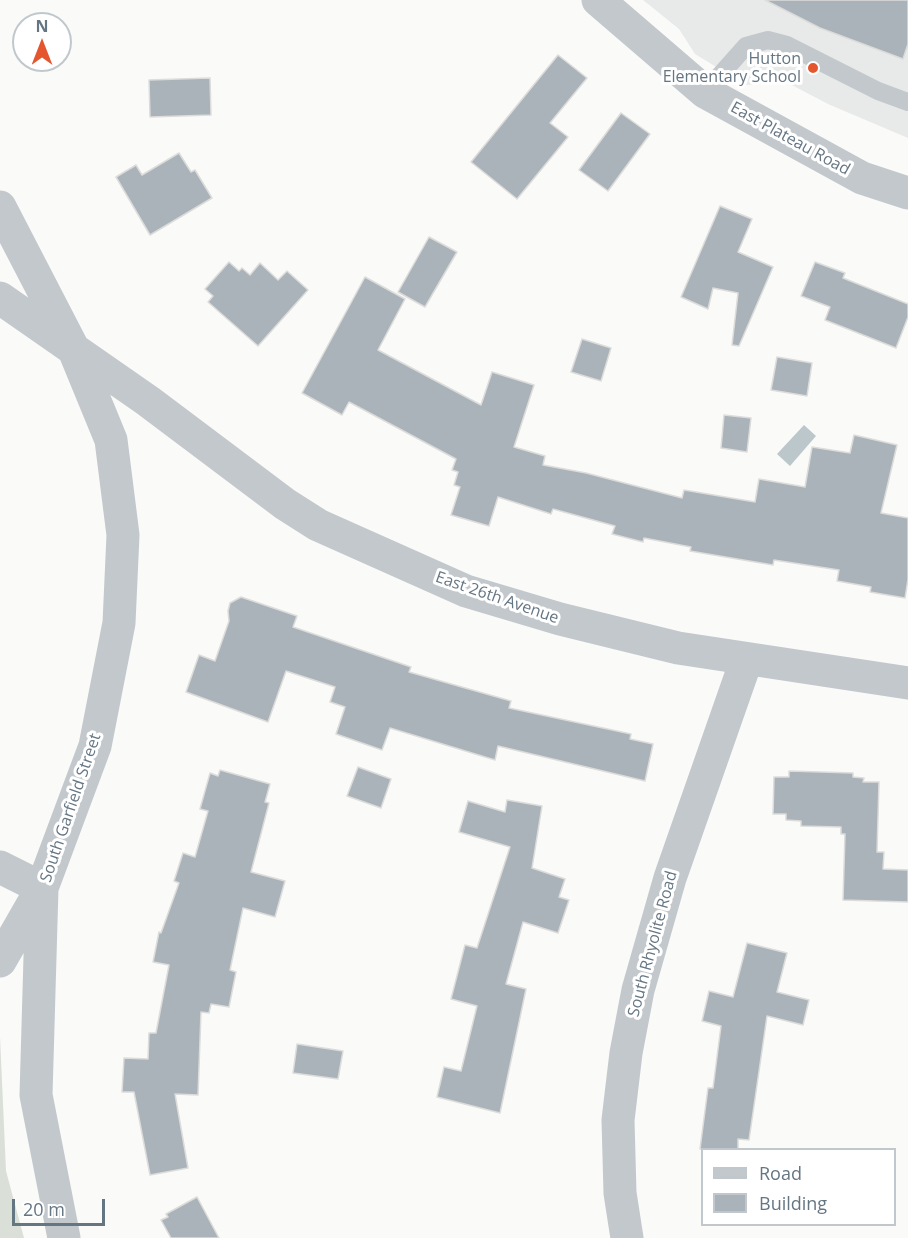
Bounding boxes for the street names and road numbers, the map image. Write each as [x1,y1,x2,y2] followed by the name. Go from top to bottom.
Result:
[727,98,853,180] street label: East Plateau Road
[433,568,561,628] street label: East 26th Avenue
[37,731,105,885] street label: South Garfield Street
[624,869,682,1019] street label: South Rhyolite Road

